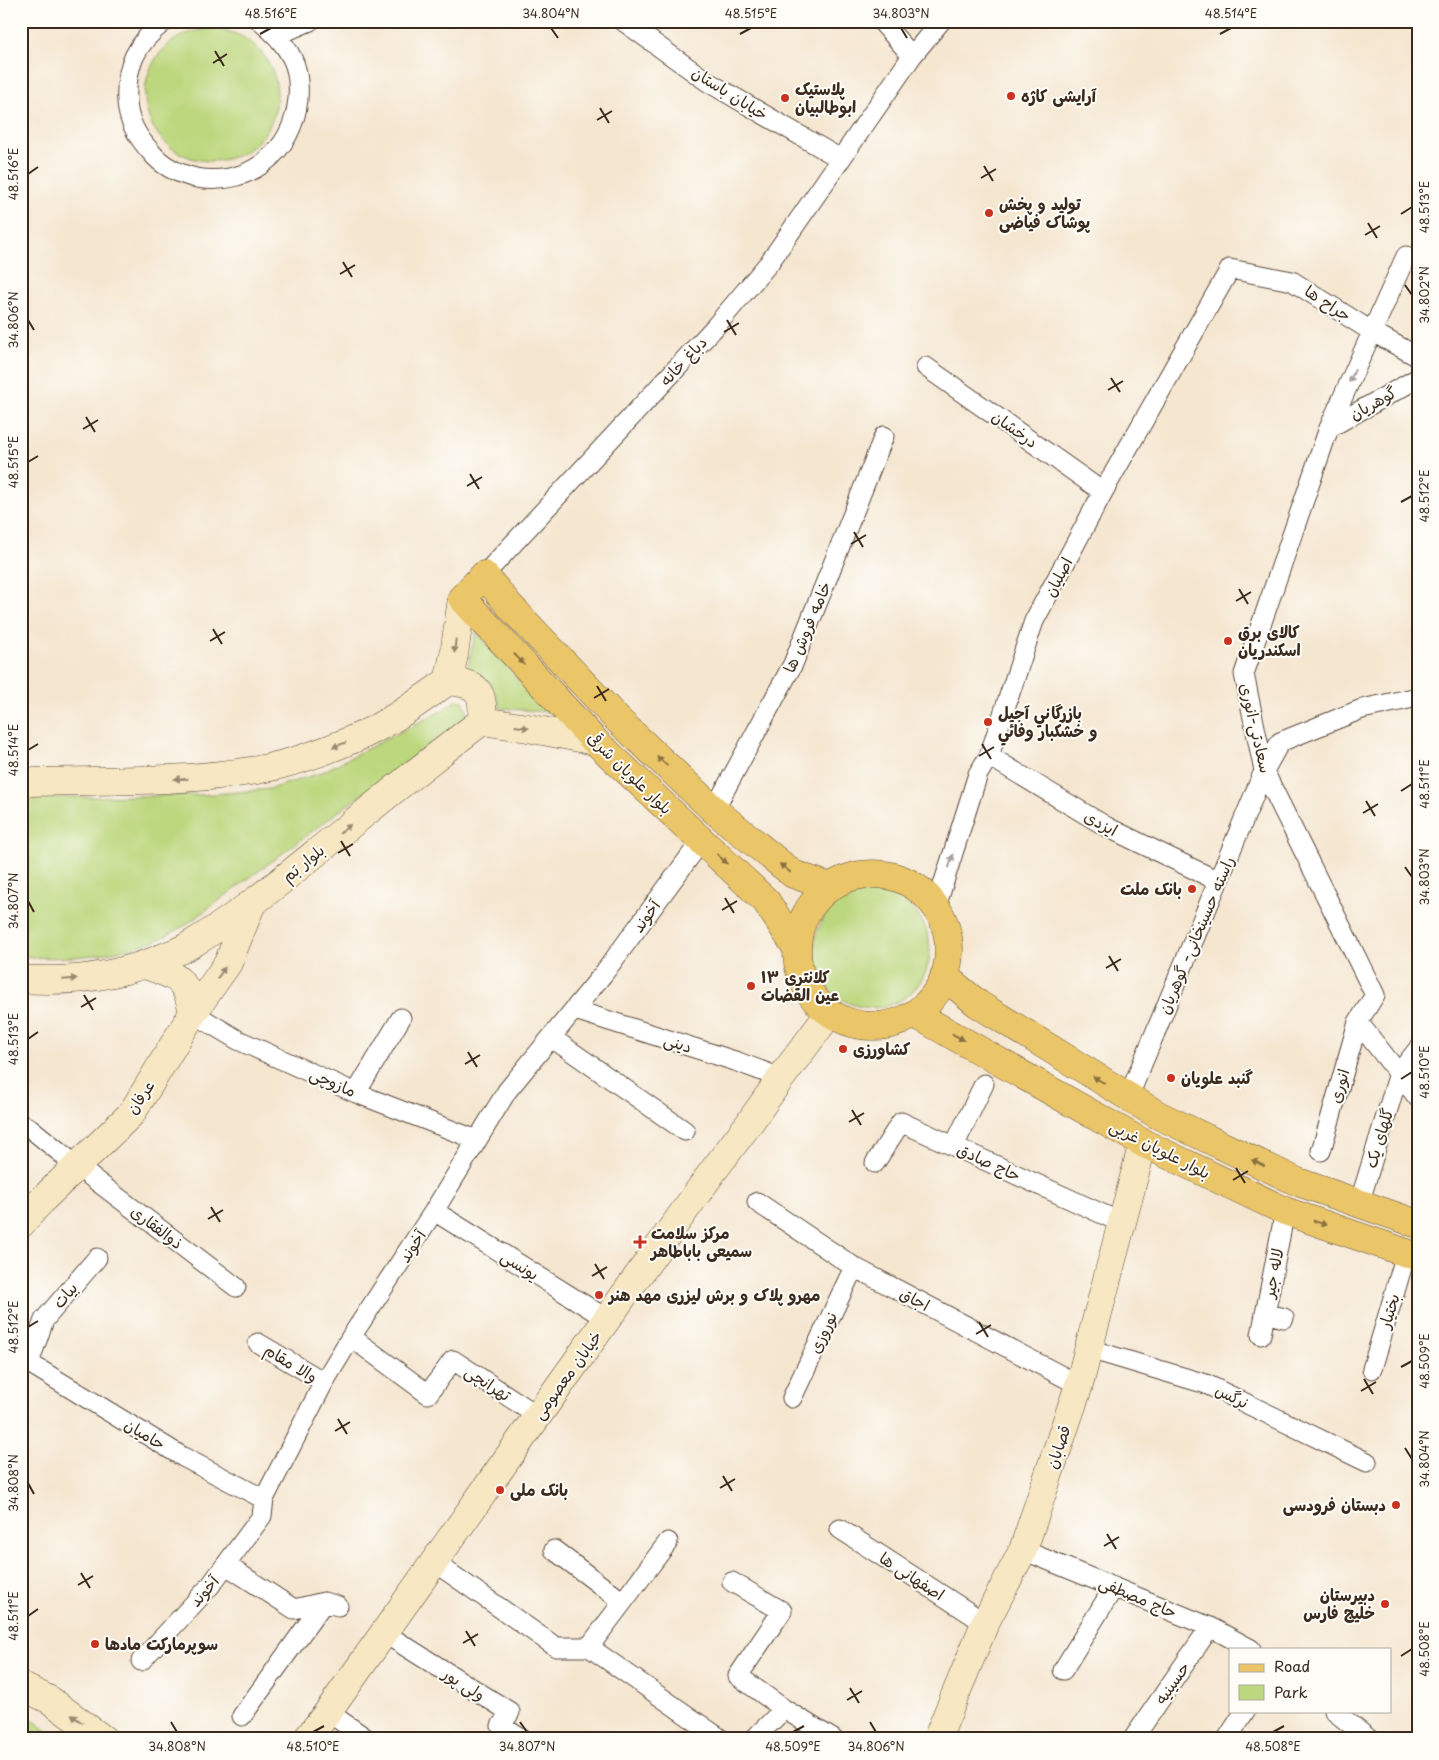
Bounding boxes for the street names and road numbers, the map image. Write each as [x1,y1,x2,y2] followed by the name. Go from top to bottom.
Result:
[688,59,773,125] street label: خیابان باستان
[1301,278,1357,326] street label: جراح ها
[653,330,712,391] street label: دباغ خانه
[1345,379,1401,425] street label: گوهریان
[988,404,1044,453] street label: درخشان
[1037,552,1078,601] street label: اصلیان
[776,577,836,676] street label: خامه فروش ها
[1235,680,1279,775] street label: سعادتی-انوری
[583,725,679,819] street label: بلوار علویان شرقی
[1080,803,1123,841] street label: ایزدی
[276,837,330,889] street label: بلوار بَم
[1151,852,1239,1017] street label: راسته حسینخانی- گوهریان
[625,893,666,937] street label: آخوند
[661,1026,695,1058] street label: دینی
[306,1060,360,1102] street label: مازوچی
[1322,1066,1354,1106] street label: انوری
[119,1075,159,1118] street label: عرفان
[1358,1105,1399,1171] street label: گلهای یک
[1106,1112,1215,1184] street label: بلوار علویان غربی
[954,1136,1025,1186] street label: حاج صادق
[126,1199,189,1254] street label: ذوالفقاری
[392,1223,431,1267] street label: آخوند
[497,1243,544,1285] street label: یونسی
[1255,1246,1289,1302] street label: لاله جیر
[46,1276,82,1313] street label: بیات
[896,1280,935,1316] street label: اجاق
[1371,1290,1405,1333] street label: بختیار
[802,1306,842,1357] street label: نوروزی
[526,1325,607,1424] street label: خیابان معصومی
[259,1337,323,1389] street label: والا مقام
[461,1358,517,1406] street label: تهرانچی
[1212,1377,1253,1413] street label: نرگس
[120,1411,171,1455] street label: حامیان
[1038,1422,1076,1472] street label: قصابان
[875,1545,950,1605] street label: اصفهانی ها
[183,1568,224,1611] street label: آخوند
[1096,1569,1181,1623] street label: حاج مصطفی
[1148,1656,1195,1709] street label: حسینیه
[437,1660,490,1706] street label: ولی پور

